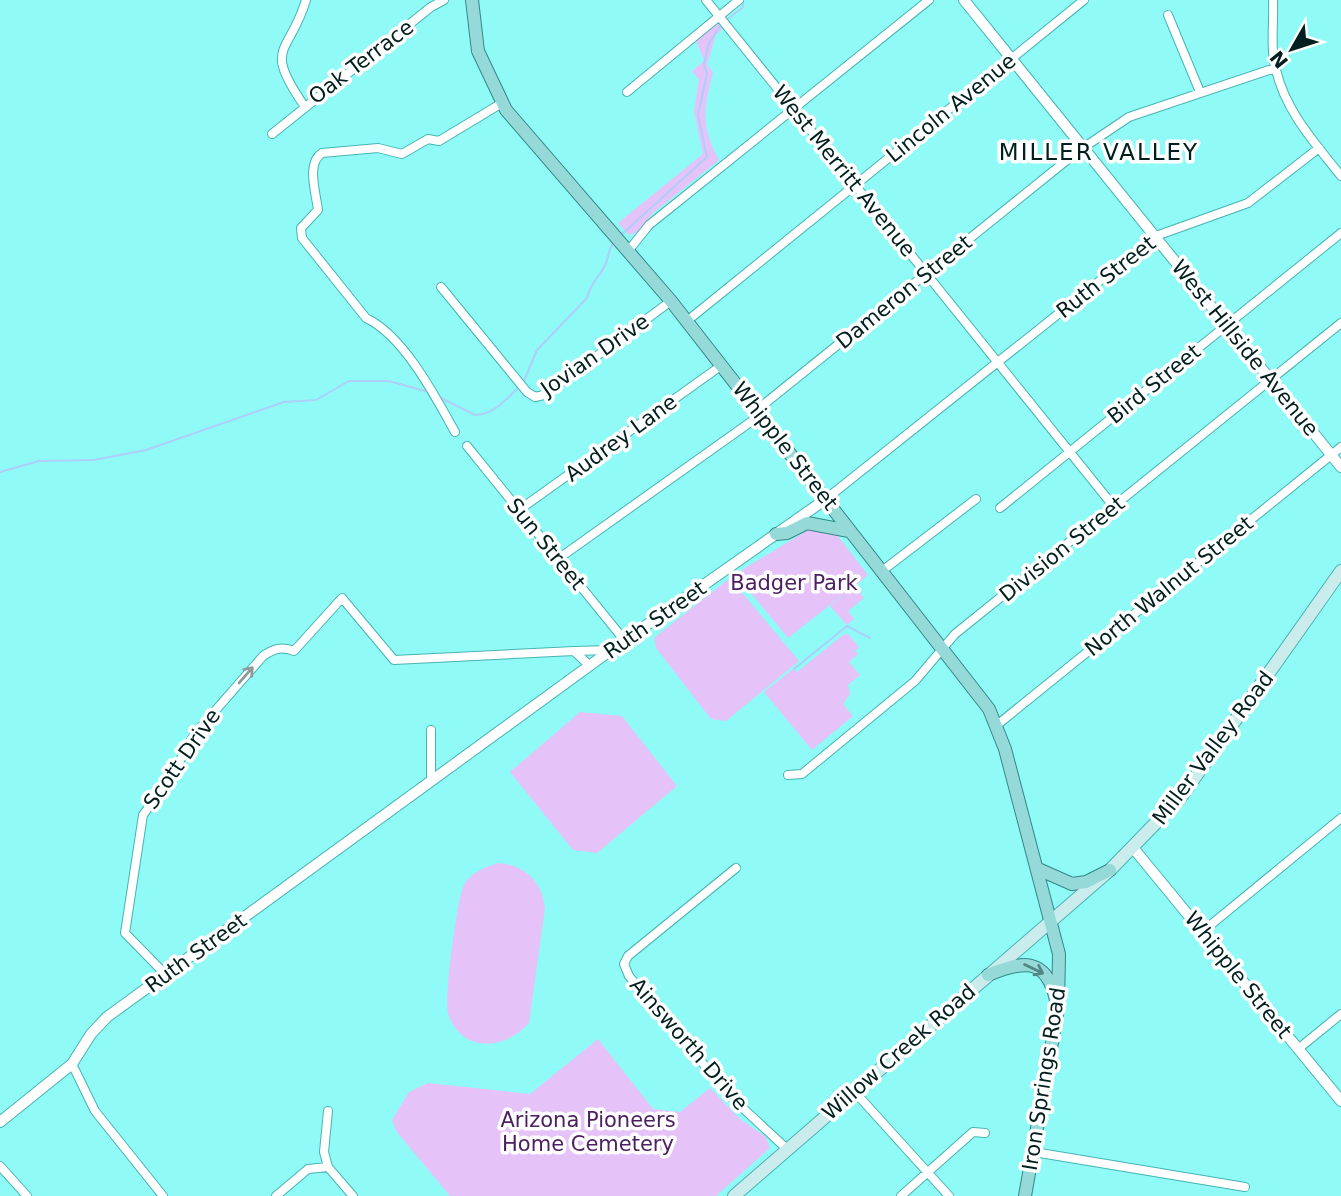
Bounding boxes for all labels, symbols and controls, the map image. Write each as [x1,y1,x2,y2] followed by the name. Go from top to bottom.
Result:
[1257,14,1327,84] north arrow
[304,15,418,109] street label: Oak Terrace
[1265,47,1292,73] text: N
[882,49,1020,167] street label: Lincoln Avenue
[768,81,920,261] street label: West Merritt Avenue
[999,139,1199,165] district label: MILLER VALLEY
[831,230,977,354] street label: Dameron Street
[1052,231,1160,323] street label: Ruth Street
[1167,255,1323,441] street label: West Hillside Avenue
[535,309,654,402] street label: Jovian Drive
[1103,339,1205,429] street label: Bird Street
[728,377,842,515] street label: Whipple Street
[561,389,681,487] street label: Audrey Lane
[995,491,1129,607] street label: Division Street
[502,494,590,594] street label: Sun Street
[1080,511,1258,661] street label: North Walnut Street
[730,571,859,595] park label: Badger Park
[599,576,711,664] street label: Ruth Street
[238,666,254,684] one-way arrow
[1147,667,1279,829] street label: Miller Valley Road
[139,704,225,814] street label: Scott Drive
[1180,907,1296,1043] street label: Whipple Street
[141,908,251,998] street label: Ruth Street
[1023,963,1044,976] one-way arrow
[625,973,753,1115] street label: Ainsworth Drive
[818,979,980,1125] street label: Willow Creek Road
[1018,986,1070,1172] street label: Iron Springs Road
[500,1108,676,1156] park label: Arizona Pioneers Home Cemetery

